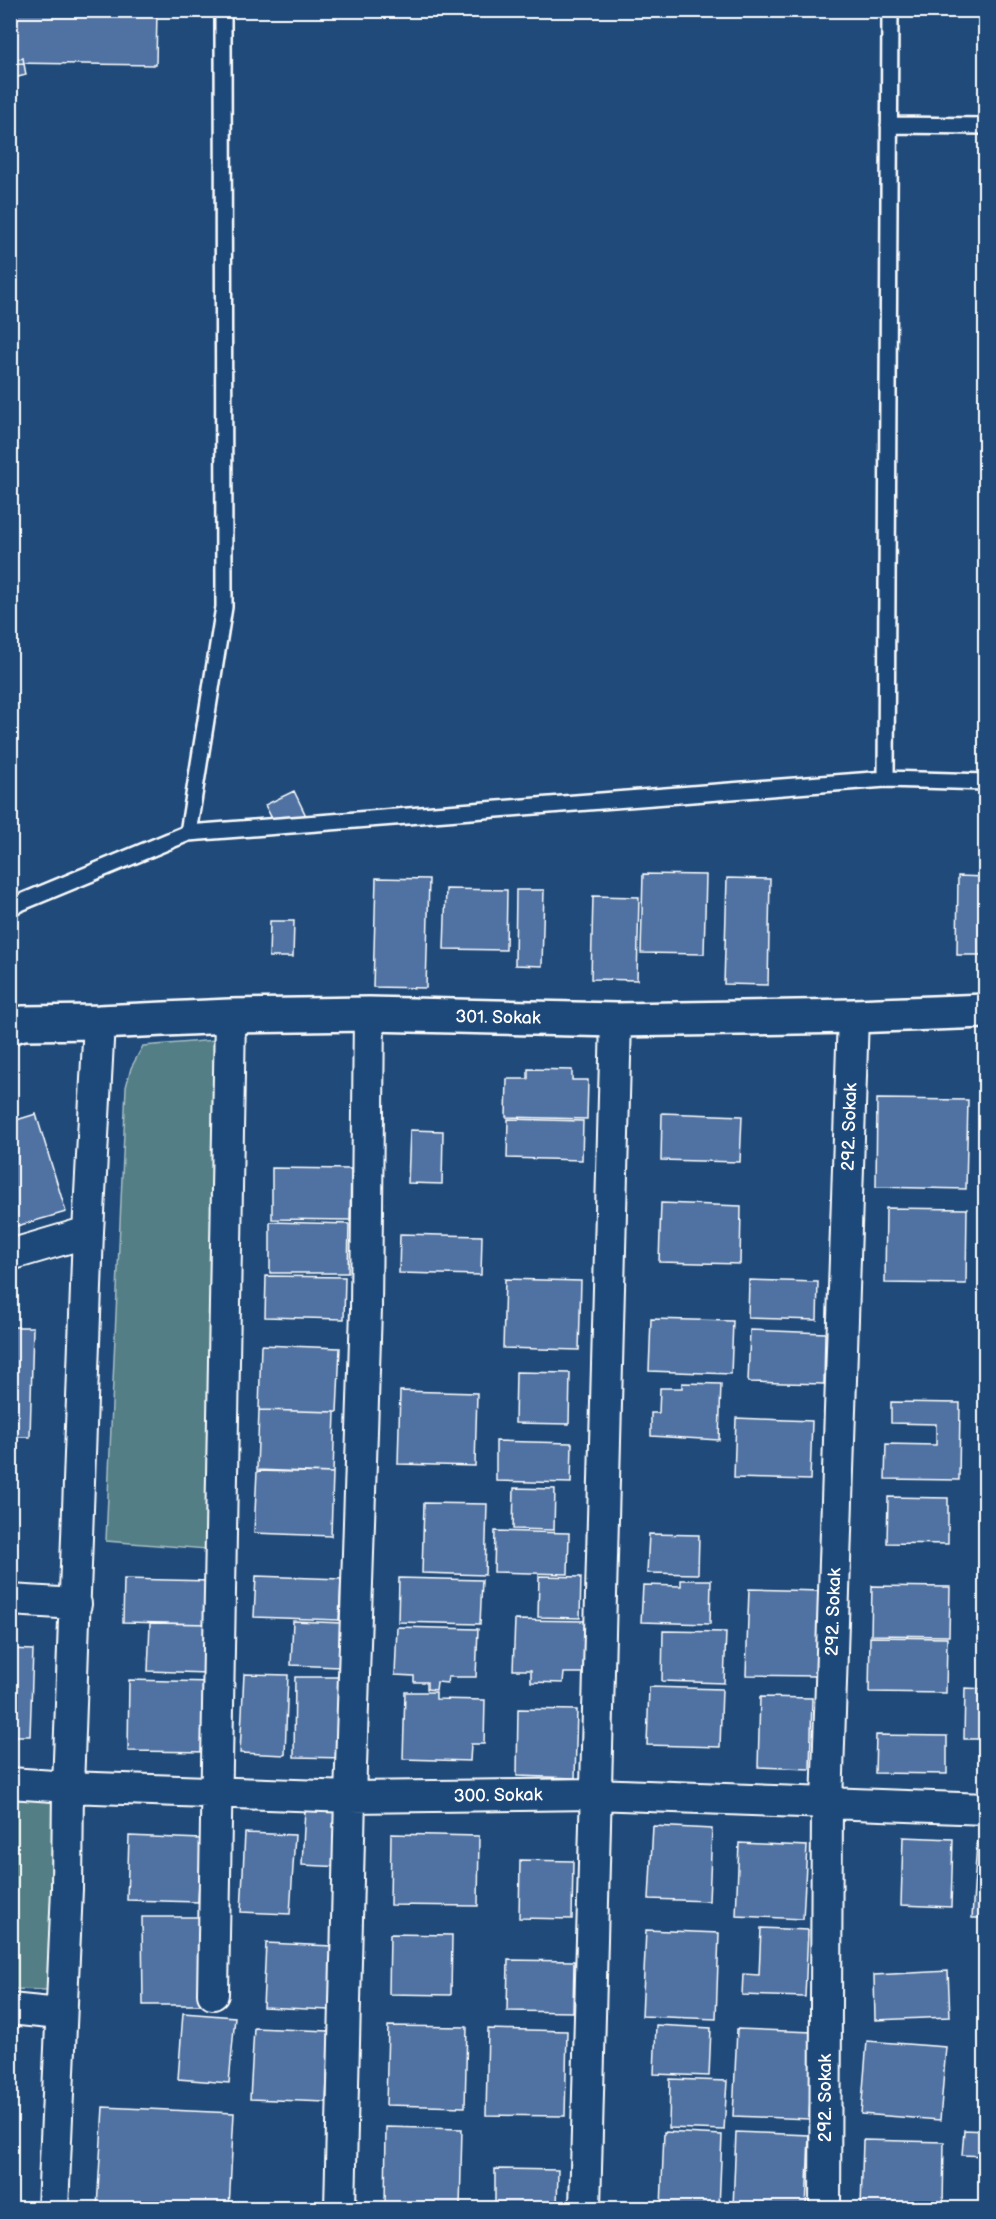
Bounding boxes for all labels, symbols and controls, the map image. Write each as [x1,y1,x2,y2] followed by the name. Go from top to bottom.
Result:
[455,1006,541,1029] street label: 301. Sokak
[837,1082,862,1172] street label: 292. Sokak
[821,1567,846,1657] street label: 292. Sokak
[453,1784,543,1807] street label: 300. Sokak
[815,2054,836,2142] street label: 292. Sokak

